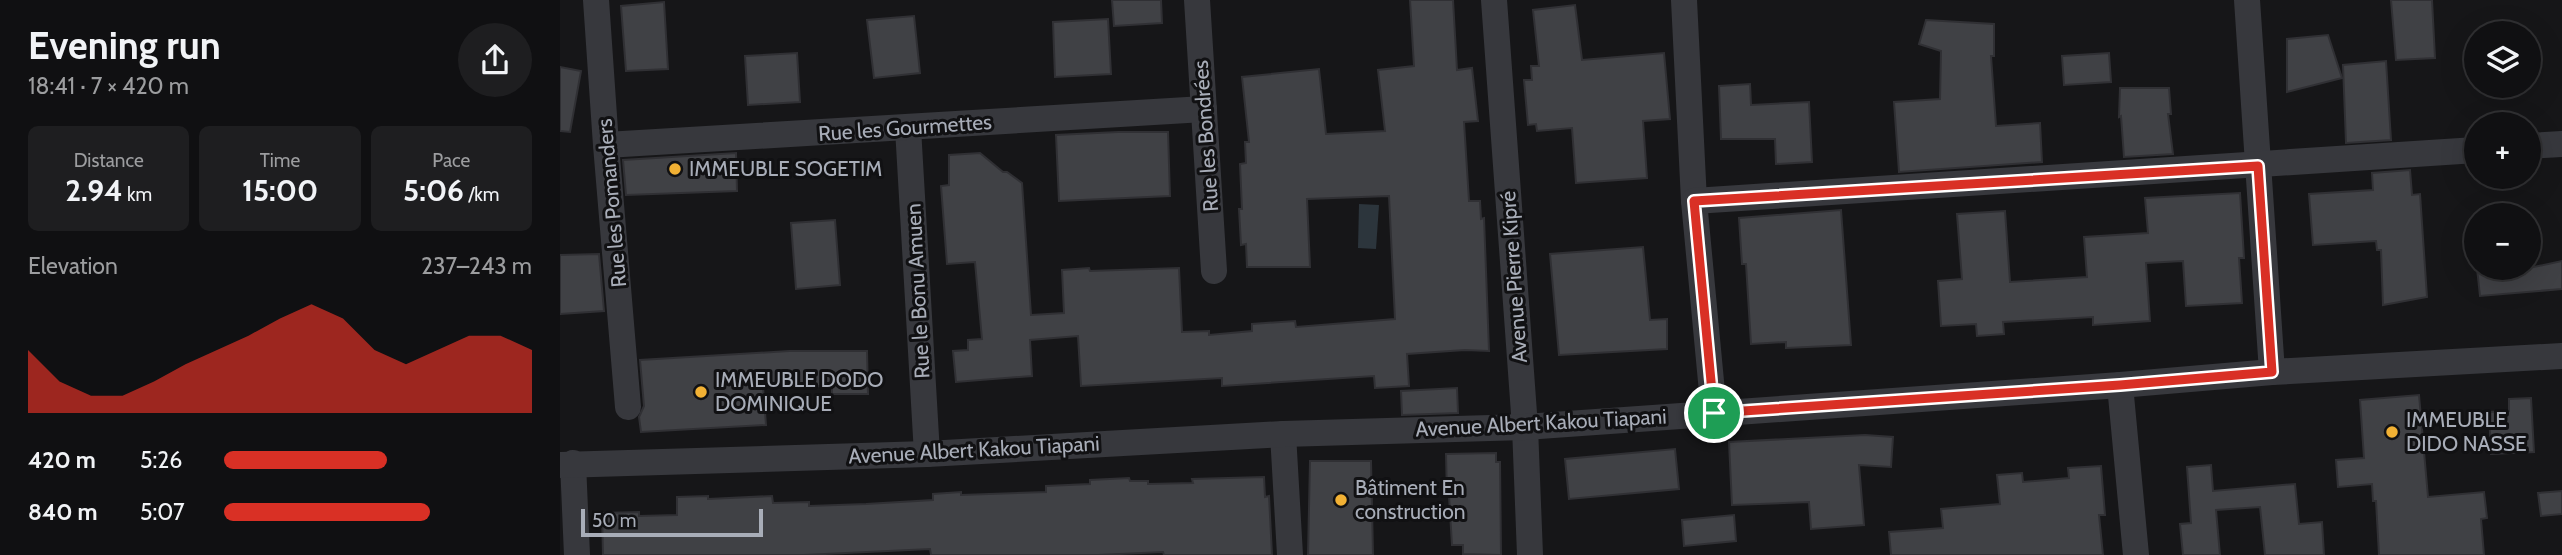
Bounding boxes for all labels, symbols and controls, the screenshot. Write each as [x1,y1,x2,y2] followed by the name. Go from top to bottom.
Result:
[2464,21,2541,280] map controls
[2464,21,2541,98] button: layers
[28,22,221,69] text: Evening run
[458,23,532,97] button: share
[1188,59,1223,213] street label: Rue les Bondrées
[28,72,189,100] text: 18:41 · 7 × 420 m
[817,109,993,146] street label: Rue les Gourmettes
[2464,112,2541,189] button: +
[592,117,631,288] street label: Rue les Pomanders
[74,149,144,172] text: Distance
[260,149,300,172] text: Time
[432,149,470,172] text: Pace
[689,156,882,181] place label: IMMEUBLE SOGETIM
[667,161,683,177] marker: IMMEUBLE SOGETIM
[65,172,123,209] text: 2.94
[242,172,318,209] text: 15:00
[403,172,464,209] text: 5:06
[123,183,152,206] text: km
[464,183,500,206] text: /km
[1495,190,1532,364] street label: Avenue Pierre Kipré
[900,203,935,379] street label: Rue le Bonu Amuen
[2464,203,2541,280] button: −
[28,252,118,280] text: Elevation
[421,252,532,280] text: 237–243 m
[715,367,883,416] place label: IMMEUBLE DODO DOMINIQUE
[1684,383,1744,443] pin
[693,384,709,400] marker: IMMEUBLE DODO DOMINIQUE
[1695,394,1733,432] icon: arrive
[1415,403,1667,442] street label: Avenue Albert Kakou Tiapani
[2406,407,2527,456] place label: IMMEUBLE DIDO NASSE
[2384,424,2400,440] marker: IMMEUBLE DIDO NASSE
[848,430,1100,469] street label: Avenue Albert Kakou Tiapani
[28,446,96,474] text: 420 m
[140,446,182,474] text: 5:26
[1355,475,1465,524] place label: Bâtiment En construction
[1333,492,1349,508] marker: Bâtiment En construction
[28,498,98,526] text: 840 m
[140,498,185,526] text: 5:07
[581,506,763,538] scale bar
[592,509,636,532] text: 50 m

